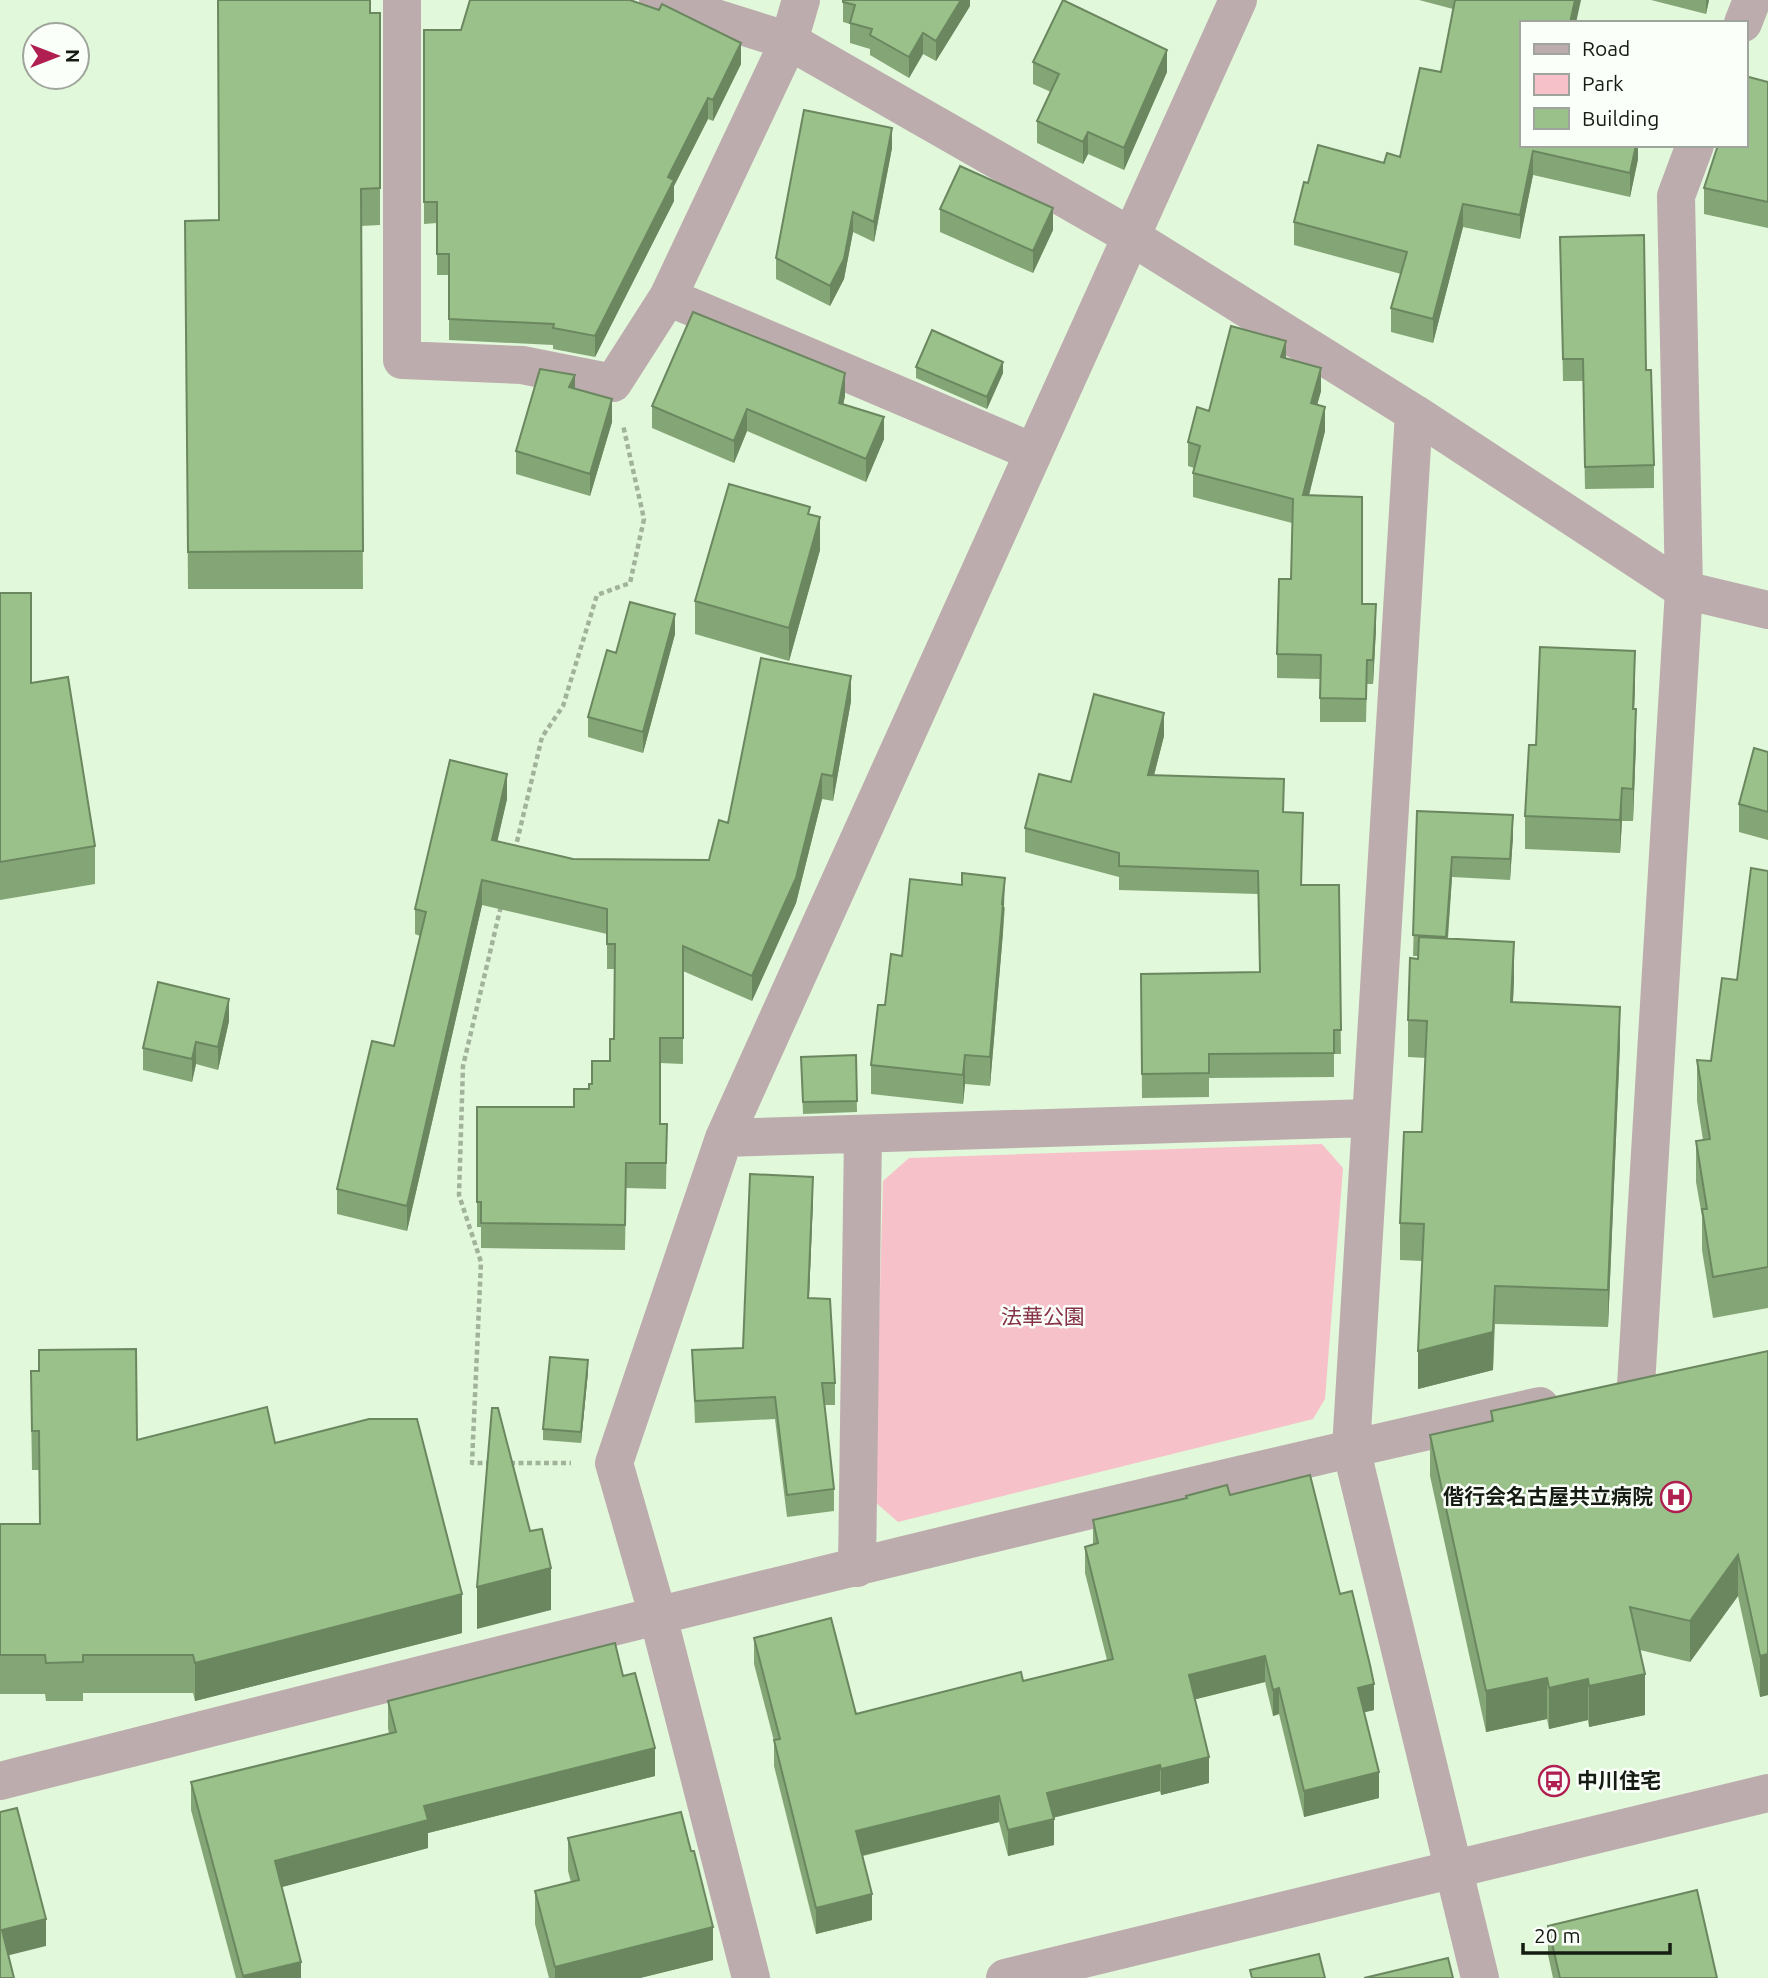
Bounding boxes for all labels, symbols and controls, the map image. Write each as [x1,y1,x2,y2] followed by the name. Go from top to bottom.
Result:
[21,21,91,91] north arrow
[1520,21,1747,147] legend
[1582,36,1630,60] text: Road
[62,49,84,63] text: N
[1582,71,1624,95] text: Park
[1582,106,1659,130] text: Building
[1001,1304,1085,1328] park label: 法華公園
[1659,1480,1693,1514] hospital icon: 偕行会名古屋共立病院
[1443,1484,1653,1508] place label: 偕行会名古屋共立病院
[1537,1764,1571,1798] bus stop icon: 中川住宅
[1577,1768,1661,1792] place label: 中川住宅
[1523,1912,1670,1956] scale bar
[1534,1923,1581,1947] text: 20 m

